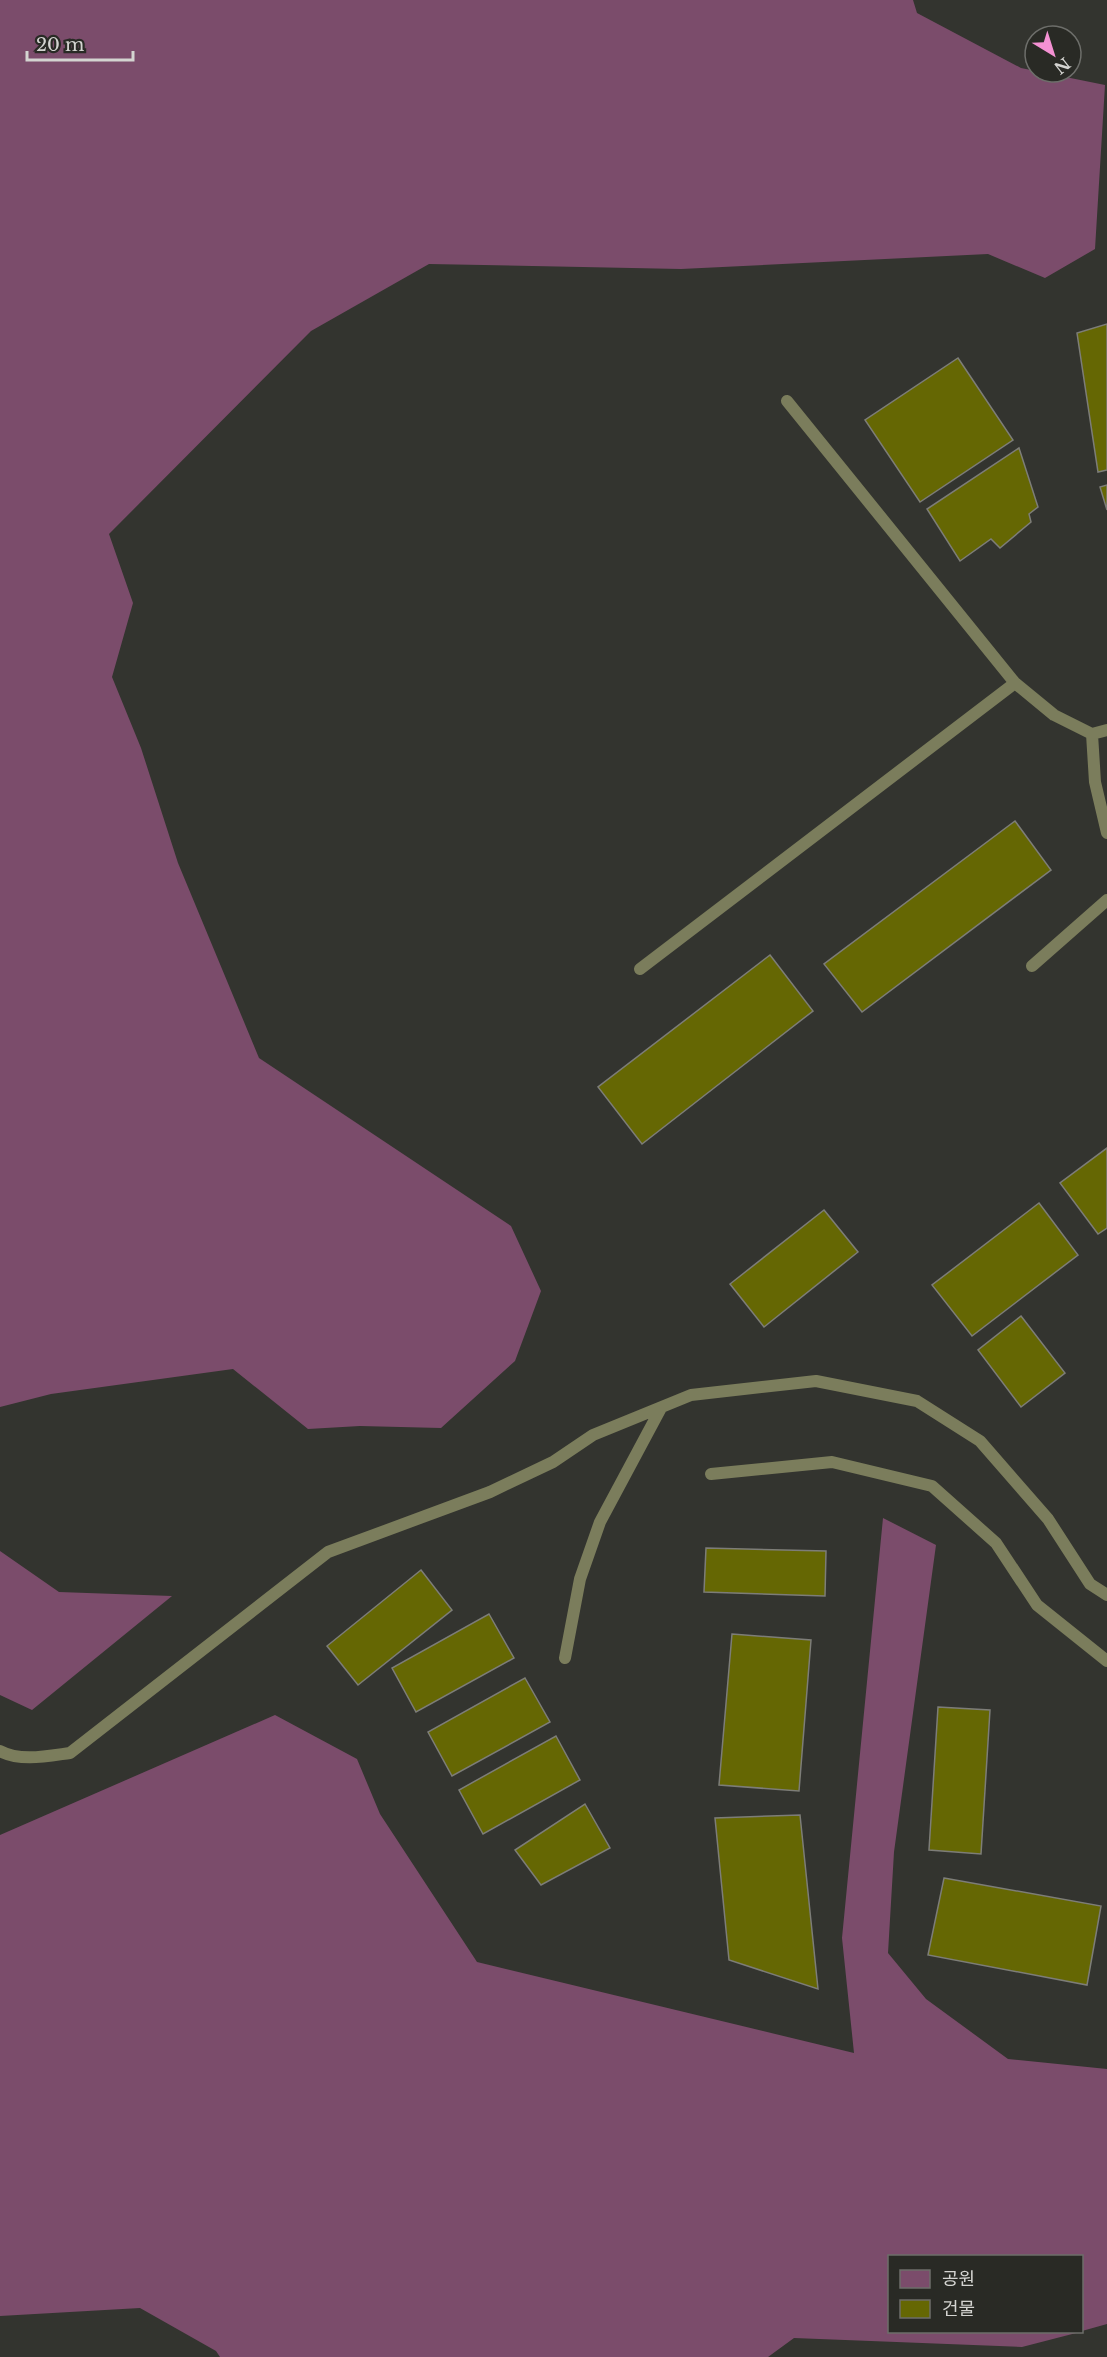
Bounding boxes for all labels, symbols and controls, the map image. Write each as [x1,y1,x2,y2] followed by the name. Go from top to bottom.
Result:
[27,24,134,62] scale bar
[1023,24,1083,84] north arrow
[36,34,84,56] text: 20 m
[1050,53,1074,78] text: N
[888,2255,1083,2333] legend
[942,2268,975,2290] text: 공원
[942,2298,975,2320] text: 건물

